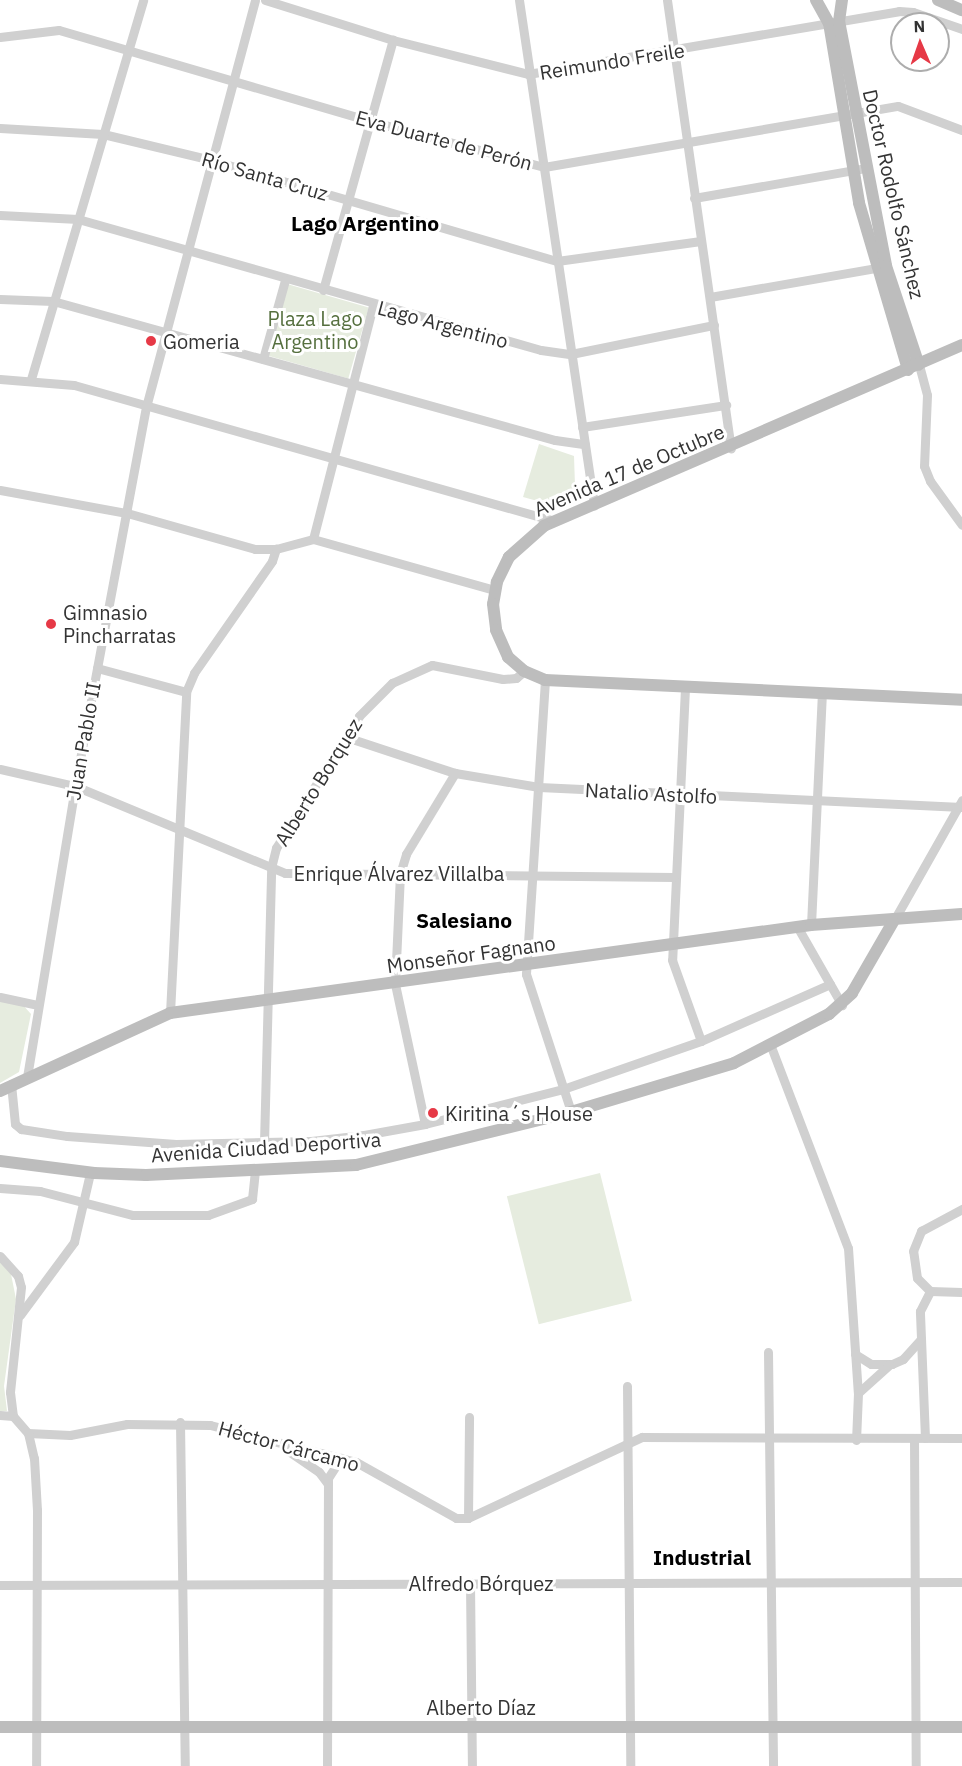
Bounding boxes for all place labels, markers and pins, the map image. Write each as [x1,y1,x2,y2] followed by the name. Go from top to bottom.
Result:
[163,329,240,353] place label: Gomeria
[144,334,158,348] marker: Gomeria
[63,600,176,647] place label: Gimnasio Pincharratas
[44,617,58,631] marker: Gimnasio Pincharratas
[445,1101,593,1125] place label: Kiritina´s House
[426,1106,440,1120] marker: Kiritina´s House

